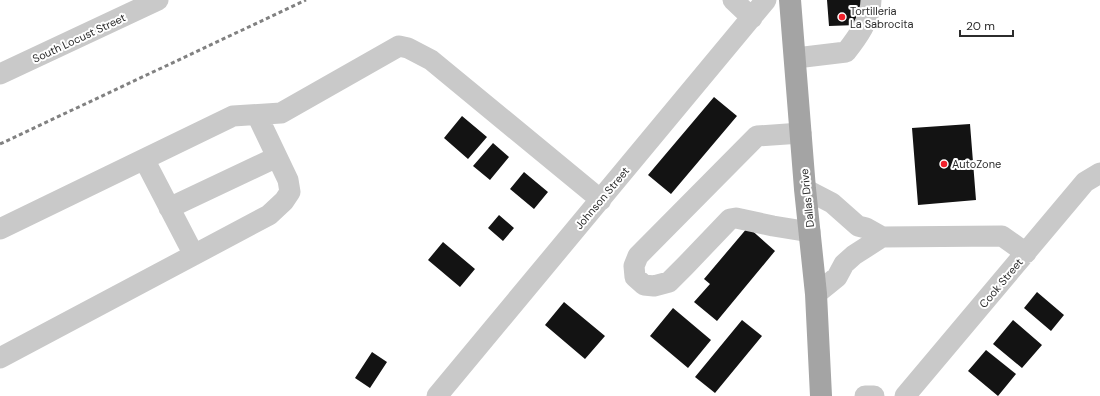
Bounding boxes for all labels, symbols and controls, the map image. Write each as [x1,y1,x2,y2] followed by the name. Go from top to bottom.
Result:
[850,4,914,31] place label: Tortilleria La Sabrocita
[30,10,128,66] street label: South Locust Street
[837,12,847,22] marker: Tortilleria La Sabrocita
[960,12,1013,38] scale bar
[966,18,995,34] text: 20 m
[952,157,1001,171] place label: AutoZone
[939,159,949,169] marker: AutoZone
[572,164,632,232] street label: Johnson Street
[797,168,817,228] street label: Dallas Drive
[976,255,1026,311] street label: Cook Street

